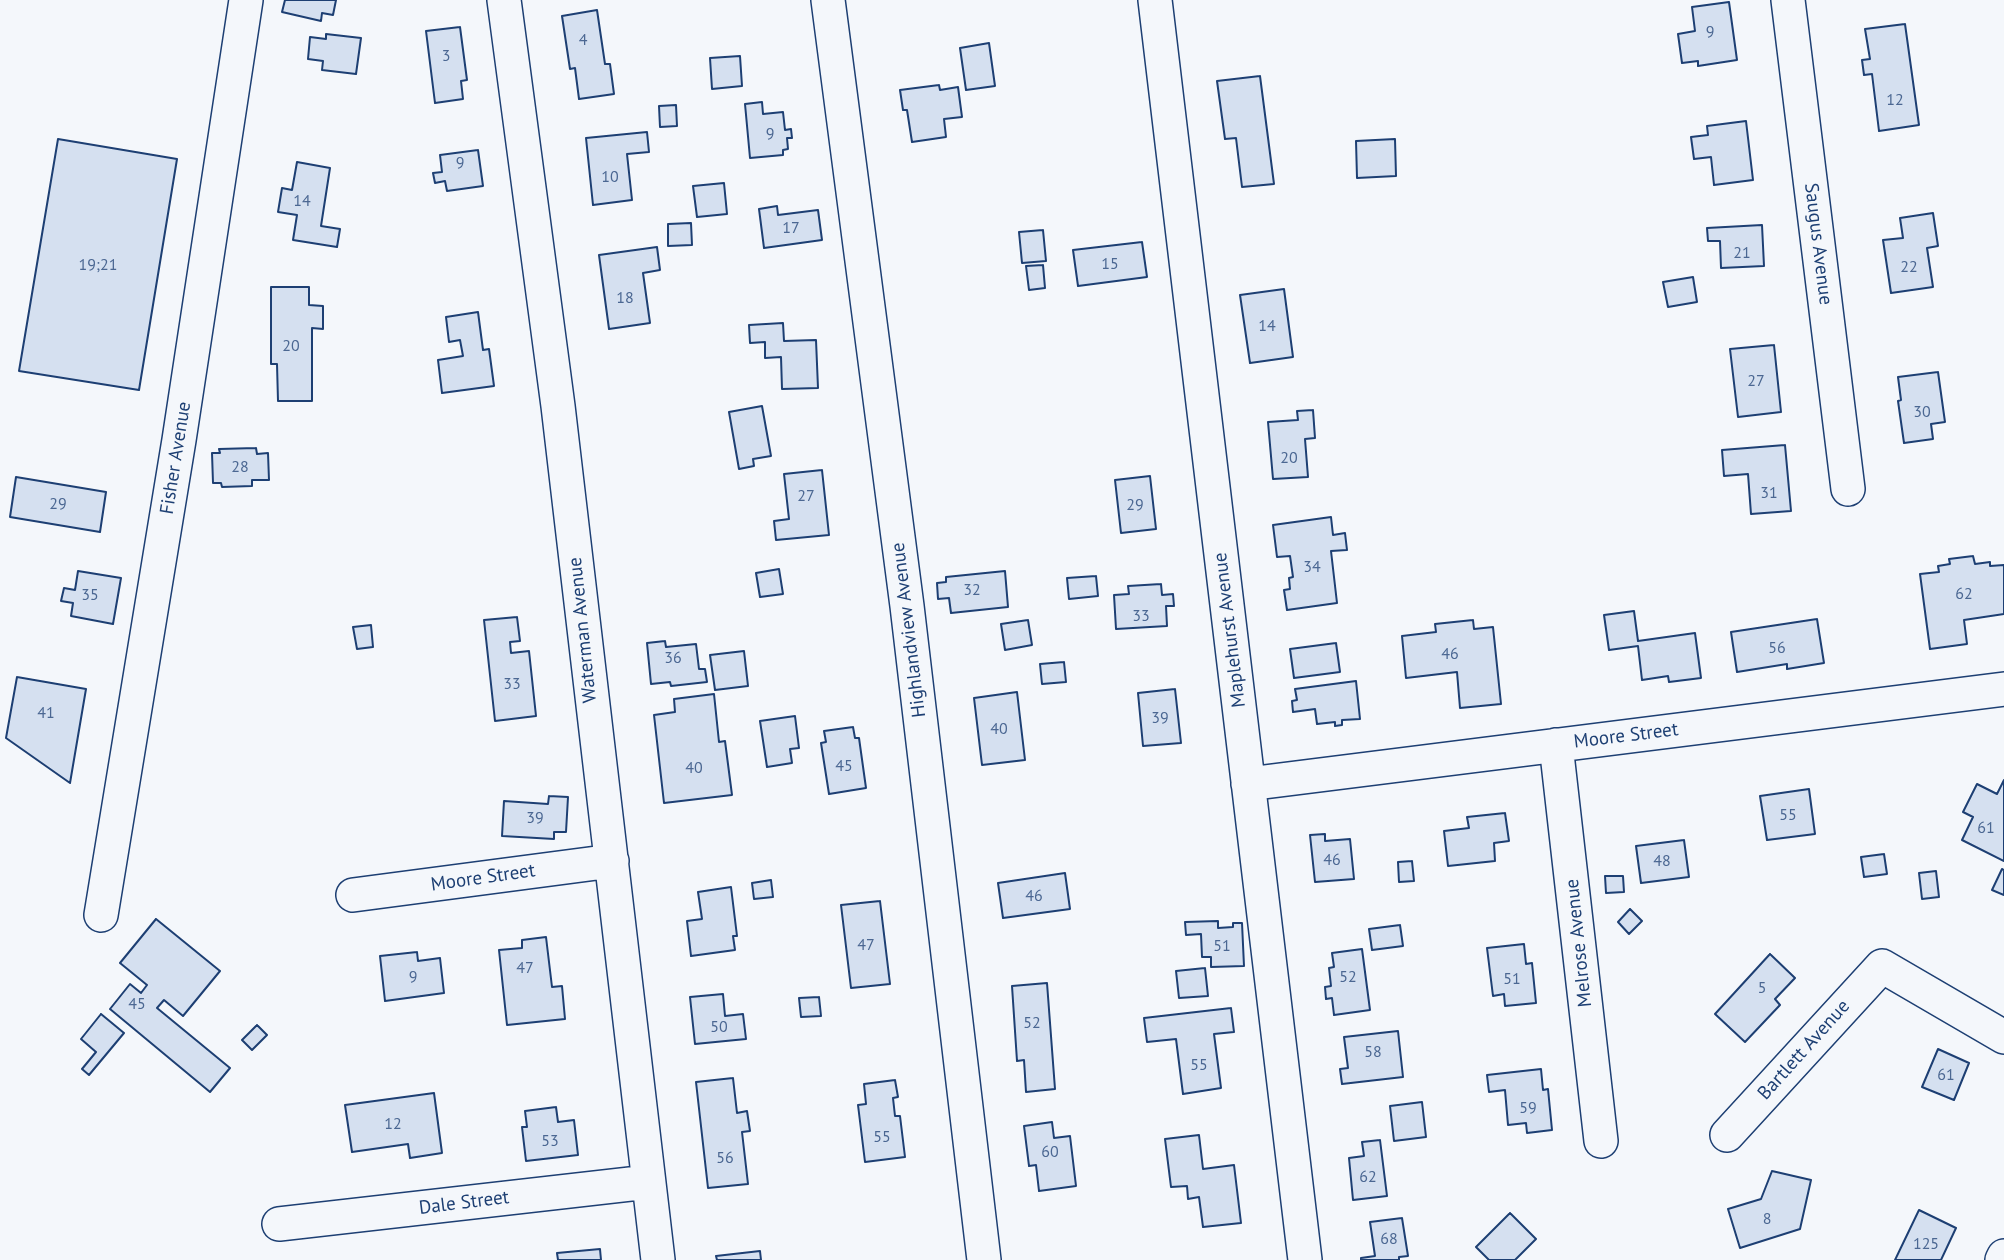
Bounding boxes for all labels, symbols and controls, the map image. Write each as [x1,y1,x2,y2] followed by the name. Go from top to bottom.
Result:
[1706,22,1714,42] house number: 9
[579,30,587,50] house number: 4
[442,46,450,66] house number: 3
[1886,90,1904,110] house number: 12
[766,124,774,144] house number: 9
[456,153,464,173] house number: 9
[601,167,619,187] house number: 10
[1799,182,1837,306] street label: Saugus Avenue
[293,191,311,211] house number: 14
[782,218,800,238] house number: 17
[1733,243,1751,263] house number: 21
[1101,254,1119,274] house number: 15
[79,255,117,275] house number: 19;21
[1900,257,1918,277] house number: 22
[616,288,634,308] house number: 18
[1258,316,1276,336] house number: 14
[282,336,300,356] house number: 20
[1747,371,1765,391] house number: 27
[156,400,196,516] street label: Fisher Avenue
[1913,402,1931,422] house number: 30
[1280,448,1298,468] house number: 20
[231,457,249,477] house number: 28
[1760,483,1778,503] house number: 31
[797,486,815,506] house number: 27
[49,494,67,514] house number: 29
[1126,495,1144,515] house number: 29
[887,541,931,719] street label: Highlandview Avenue
[1209,551,1251,709] street label: Maplehurst Avenue
[564,556,602,704] street label: Waterman Avenue
[1303,557,1321,577] house number: 34
[963,580,981,600] house number: 32
[1955,584,1973,604] house number: 62
[81,585,99,605] house number: 35
[1132,606,1150,626] house number: 33
[1768,638,1786,658] house number: 56
[1441,644,1459,664] house number: 46
[664,648,682,668] house number: 36
[503,674,521,694] house number: 33
[37,703,55,723] house number: 41
[1151,708,1169,728] house number: 39
[1572,718,1680,754] street label: Moore Street
[990,719,1008,739] house number: 40
[835,756,853,776] house number: 45
[685,758,703,778] house number: 40
[1779,805,1797,825] house number: 55
[526,808,544,828] house number: 39
[1977,818,1995,838] house number: 61
[1323,850,1341,870] house number: 46
[1653,851,1671,871] house number: 48
[429,859,537,897] street label: Moore Street
[1561,878,1597,1008] street label: Melrose Avenue
[1025,886,1043,906] house number: 46
[857,935,875,955] house number: 47
[1213,936,1231,956] house number: 51
[516,958,534,978] house number: 47
[409,967,417,987] house number: 9
[1339,967,1357,987] house number: 52
[1503,969,1521,989] house number: 51
[1758,978,1766,998] house number: 5
[128,994,146,1014] house number: 45
[1753,995,1855,1105] street label: Bartlett Avenue
[1023,1013,1041,1033] house number: 52
[710,1017,728,1037] house number: 50
[1364,1042,1382,1062] house number: 58
[1190,1055,1208,1075] house number: 55
[1937,1065,1955,1085] house number: 61
[1519,1098,1537,1118] house number: 59
[384,1114,402,1134] house number: 12
[873,1127,891,1147] house number: 55
[541,1131,559,1151] house number: 53
[1041,1142,1059,1162] house number: 60
[716,1148,734,1168] house number: 56
[1359,1167,1377,1187] house number: 62
[418,1186,510,1220] street label: Dale Street
[1763,1209,1771,1229] house number: 8
[1380,1229,1398,1249] house number: 68
[1913,1234,1939,1254] house number: 125

